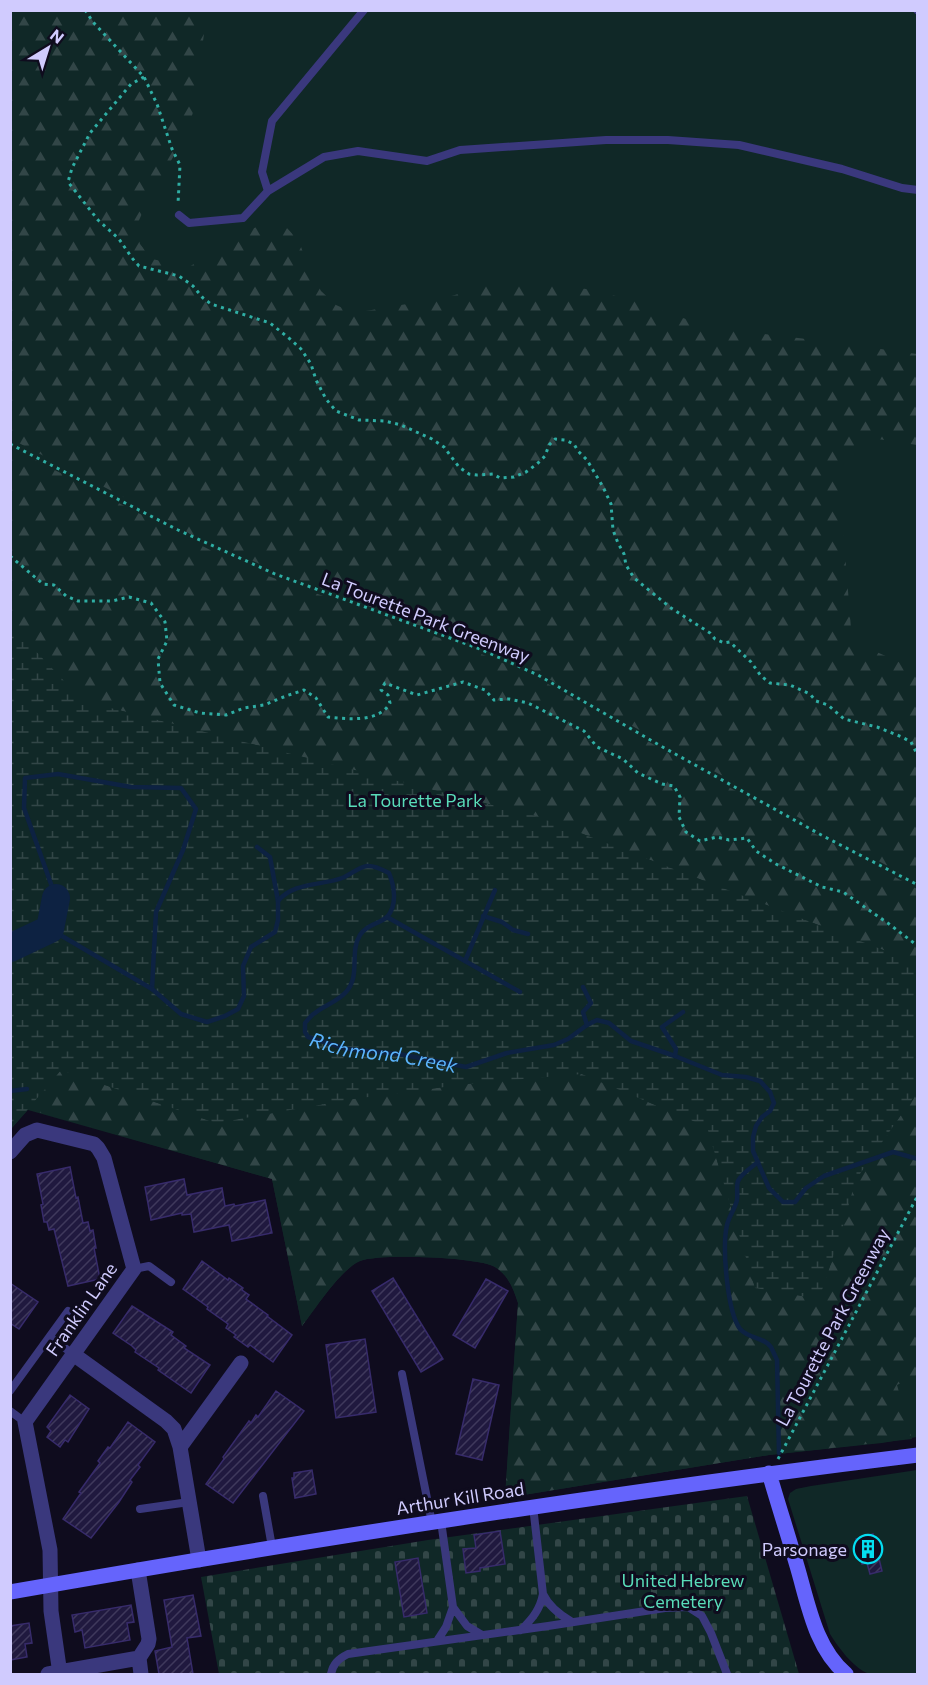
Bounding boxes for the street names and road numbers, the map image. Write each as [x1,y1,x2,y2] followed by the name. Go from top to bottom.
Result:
[319,567,533,667] street label: La Tourette Park Greenway
[770,1224,894,1430] street label: La Tourette Park Greenway
[41,1258,121,1360] street label: Franklin Lane
[394,1477,526,1519] street label: Arthur Kill Road

